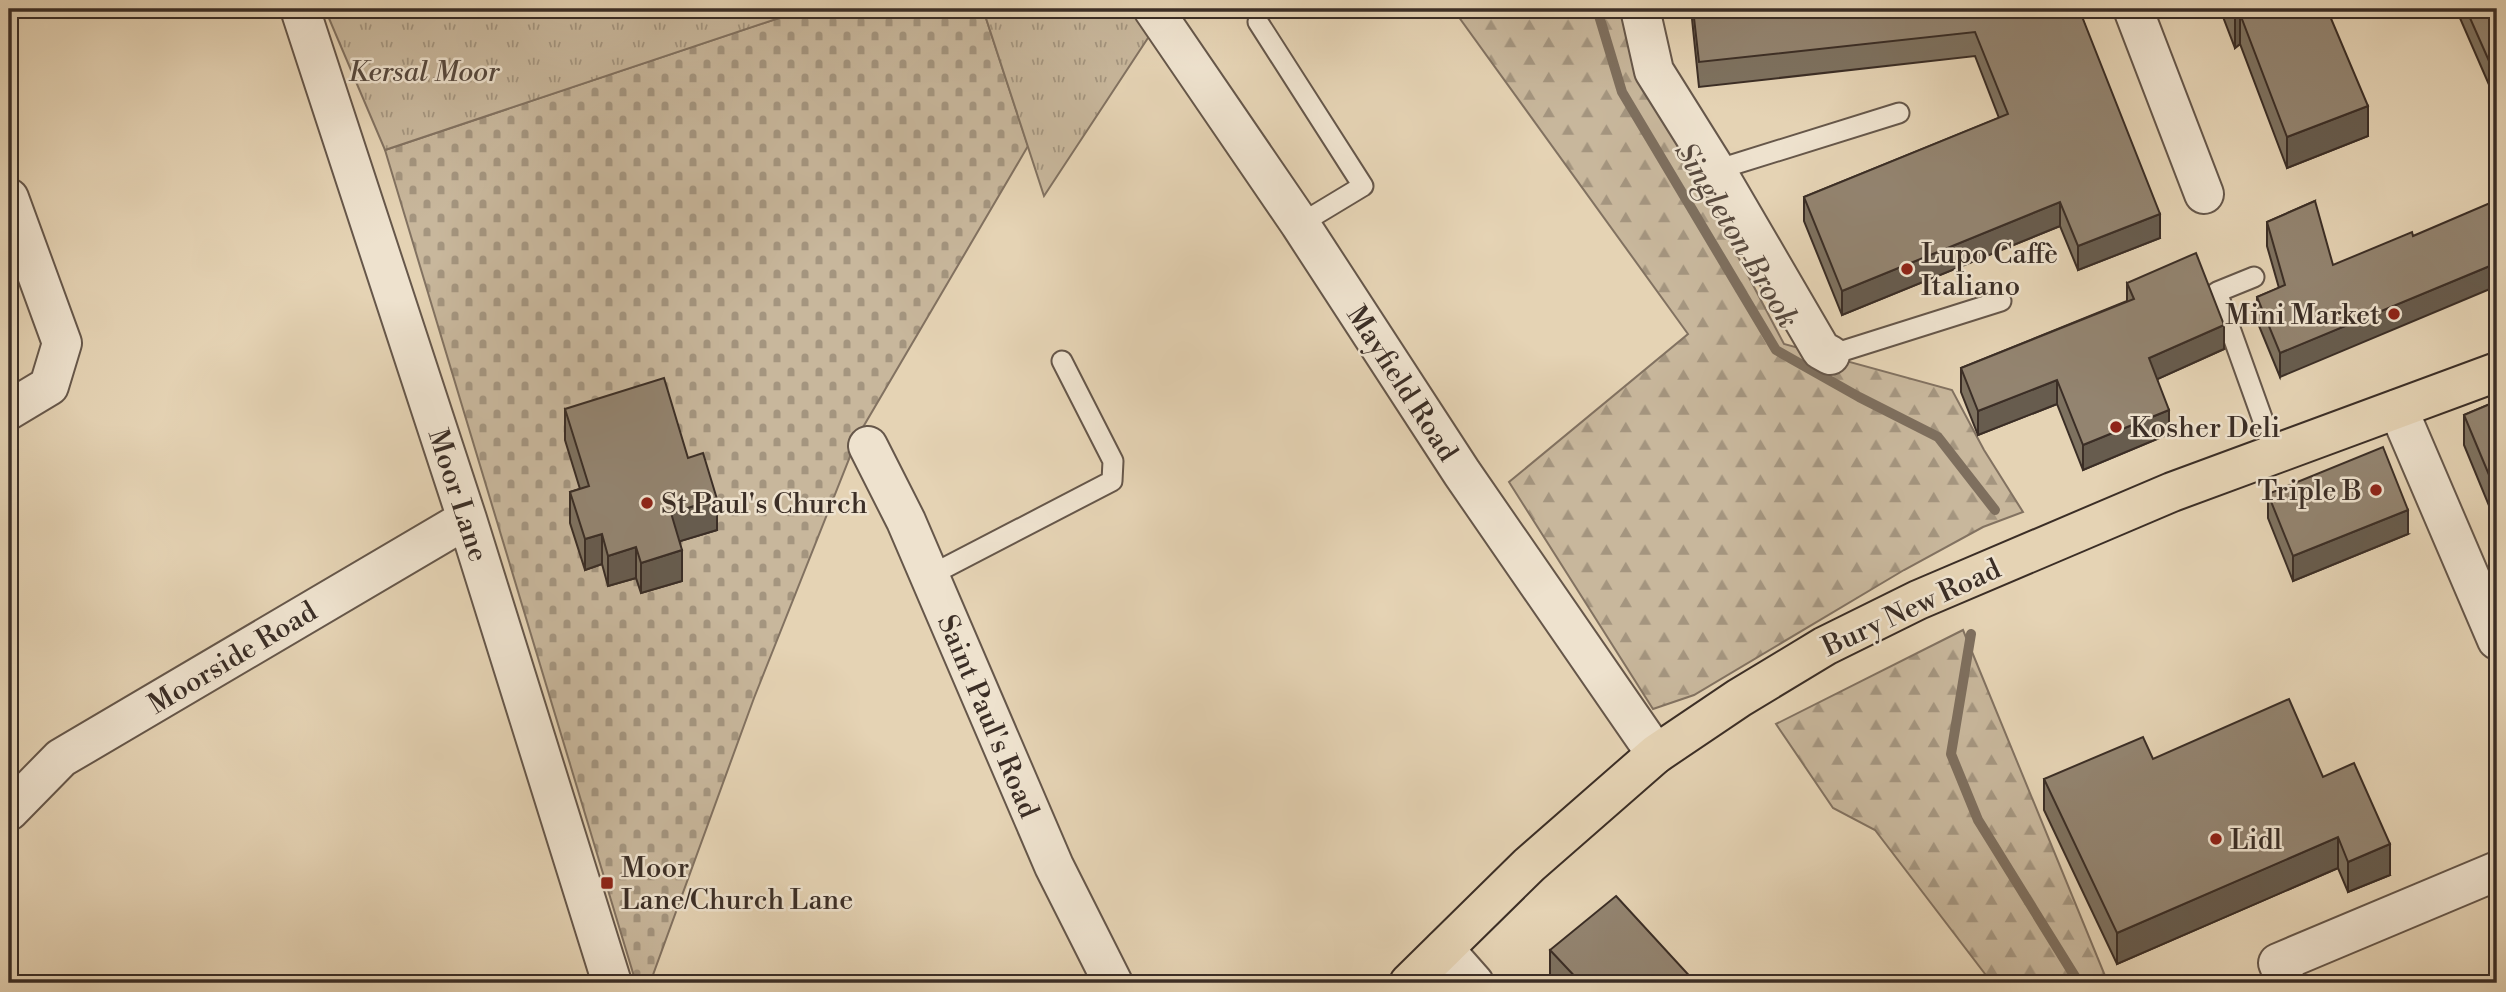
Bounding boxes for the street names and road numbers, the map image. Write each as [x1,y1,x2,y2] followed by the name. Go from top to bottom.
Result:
[1338,299,1465,468] street label: Mayfield Road
[420,425,495,566] street label: Moor Lane
[1816,552,2006,665] street label: Bury New Road
[142,594,324,722] street label: Moorside Road
[929,610,1046,823] street label: Saint Paul's Road

